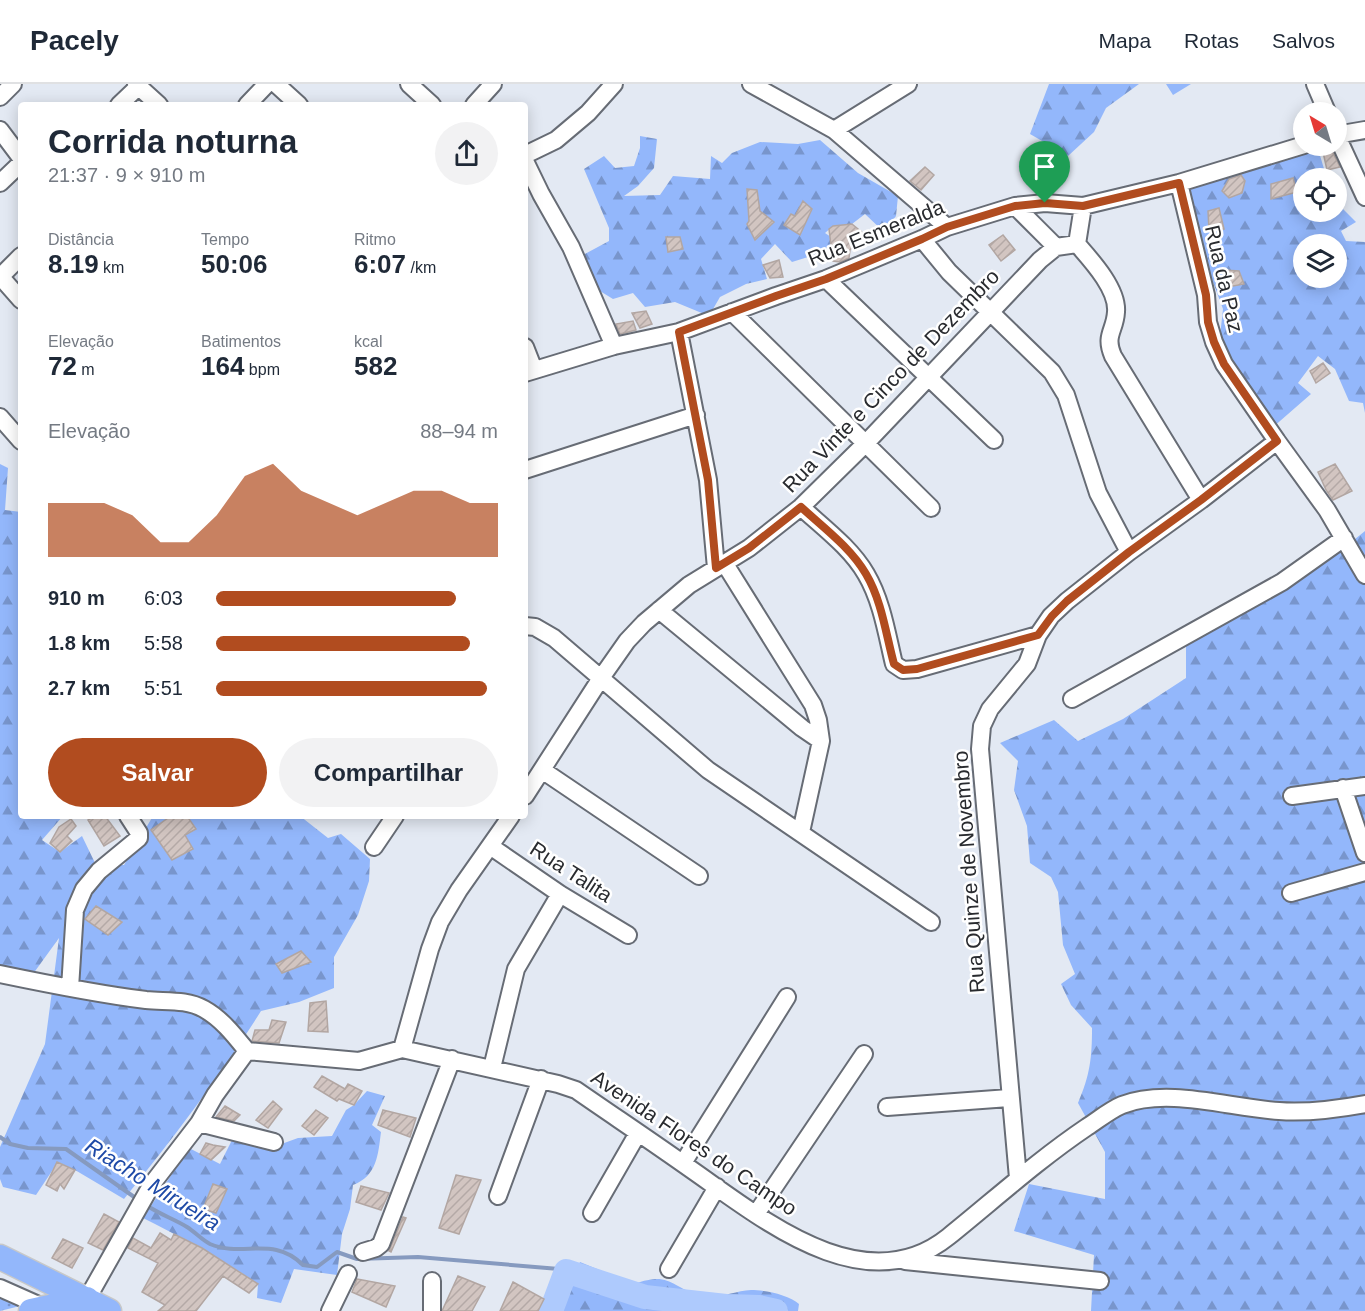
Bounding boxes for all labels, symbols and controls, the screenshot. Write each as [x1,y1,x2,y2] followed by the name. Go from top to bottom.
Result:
[30,25,119,56] text: Pacely
[1099,29,1151,52] text: Mapa
[1184,29,1239,52] text: Rotas
[1272,29,1335,52] text: Salvos
[1293,102,1347,156] north arrow
[1293,102,1347,288] map controls
[435,122,498,185] button: share
[48,123,297,160] text: Corrida noturna
[1019,141,1070,203] pin
[1028,150,1061,183] icon: arrive
[48,164,205,186] text: 21:37 · 9 × 910 m
[1293,168,1347,222] button: locate
[804,195,948,270] street label: Rua Esmeralda
[1201,223,1248,335] street label: Rua da Paz
[48,231,114,248] text: Distância
[201,231,249,248] text: Tempo
[354,231,396,248] text: Ritmo
[1293,234,1347,288] button: layers
[48,249,99,279] text: 8.19
[201,249,268,279] text: 50:06
[354,249,406,279] text: 6:07
[99,259,124,276] text: km
[406,259,436,276] text: /km
[778,264,1003,497] street label: Rua Vinte e Cinco de Dezembro
[48,333,114,350] text: Elevação
[201,333,281,350] text: Batimentos
[354,333,382,350] text: kcal
[48,351,77,381] text: 72
[201,351,244,381] text: 164
[354,351,397,381] text: 582
[77,361,95,378] text: m
[244,361,280,378] text: bpm
[48,420,130,442] text: Elevação
[420,420,498,442] text: 88–94 m
[48,587,105,609] text: 910 m
[144,587,183,609] text: 6:03
[48,632,110,654] text: 1.8 km
[144,632,183,654] text: 5:58
[48,677,110,699] text: 2.7 km
[144,677,183,699] text: 5:51
[48,738,267,807] button: Salvar
[279,738,498,807] button: Compartilhar
[949,750,988,994] street label: Rua Quinze de Novembro
[526,837,617,907] street label: Rua Talita
[587,1065,801,1220] street label: Avenida Flores do Campo
[81,1133,225,1236] water label: Riacho Mirueira

